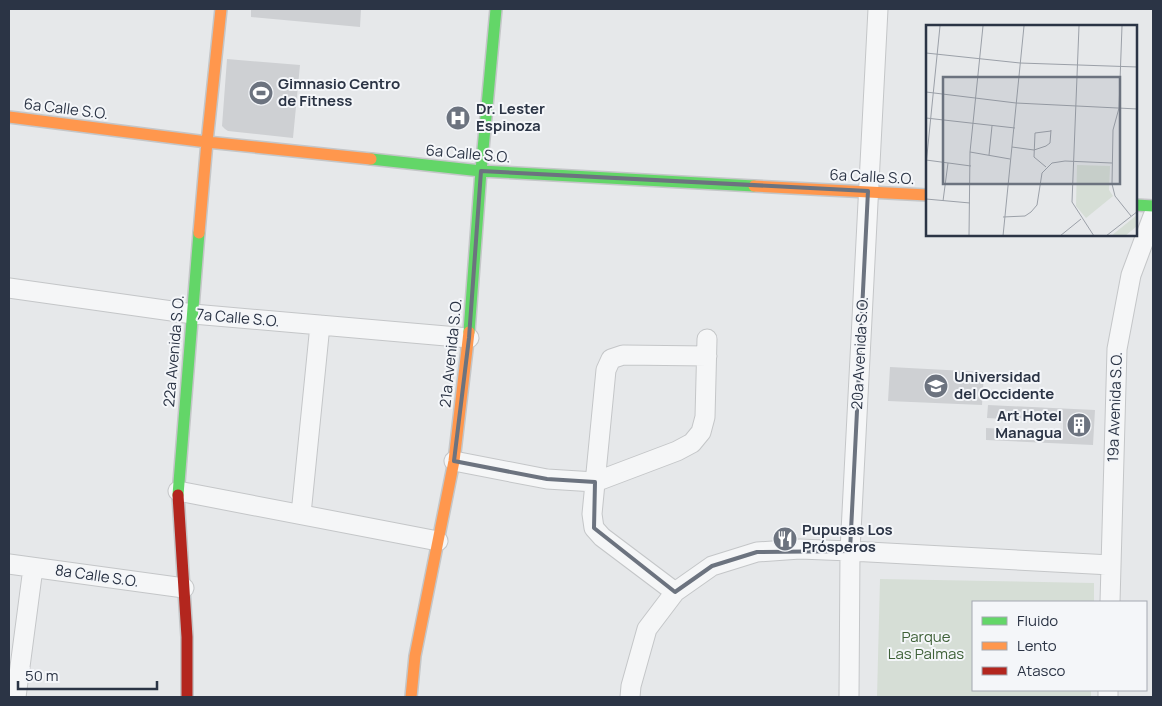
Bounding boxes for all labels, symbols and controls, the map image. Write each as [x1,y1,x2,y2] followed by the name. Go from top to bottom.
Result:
[926,25,1137,236] inset map
[278,73,400,111] place label: Gimnasio Centro de Fitness
[248,80,274,106] sports icon: Gimnasio Centro de Fitness
[23,93,110,124] street label: 6a Calle S.O.
[476,98,545,136] place label: Dr. Lester Espinoza
[445,105,471,131] hospital icon: Dr. Lester Espinoza
[425,139,511,168] street label: 6a Calle S.O.
[829,164,915,189] street label: 6a Calle S.O.
[158,294,189,408] street label: 22a Avenida S.O.
[846,296,873,410] street label: 20a Avenida S.O.
[434,297,467,409] street label: 21a Avenida S.O.
[196,303,280,332] street label: 7a Calle S.O.
[1102,351,1127,463] street label: 19a Avenida S.O.
[954,366,1054,404] place label: Universidad del Occidente
[923,373,949,399] school or university icon: Universidad del Occidente
[995,405,1062,443] place label: Art Hotel Managua
[1066,412,1092,438] building icon: Art Hotel Managua
[802,519,893,557] place label: Pupusas Los Prósperos
[772,526,798,552] restaurant icon: Pupusas Los Prósperos
[54,559,140,592] street label: 8a Calle S.O.
[972,601,1147,691] legend
[1017,610,1058,631] text: Fluido
[888,626,964,664] park label: Parque Las Palmas
[1017,635,1057,656] text: Lento
[18,658,156,690] scale bar
[1017,660,1065,681] text: Atasco
[25,665,59,686] text: 50 m

